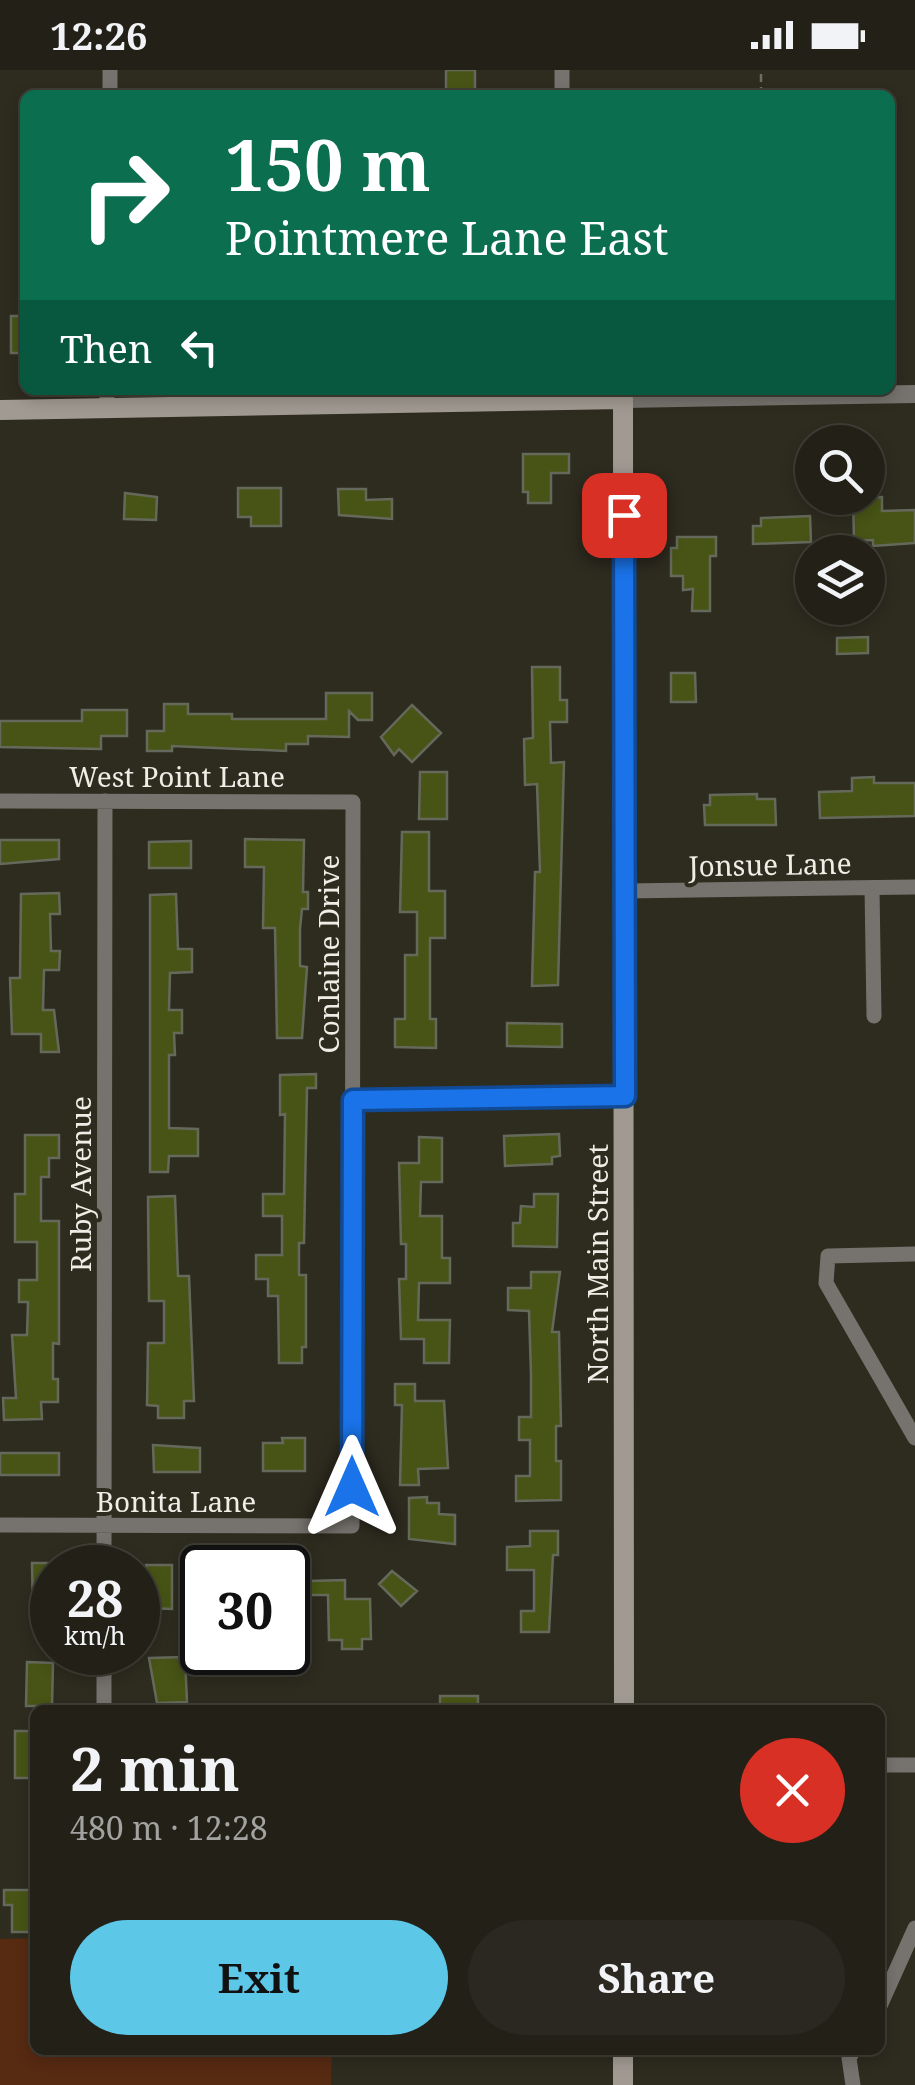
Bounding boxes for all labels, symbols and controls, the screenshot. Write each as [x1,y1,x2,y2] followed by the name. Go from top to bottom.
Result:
[50,9,147,61] text: 12:26
[225,116,431,212] text: 150 m
[60,130,190,260] icon: right
[225,207,669,268] text: Pointmere Lane East
[172,320,227,375] icon: left
[60,322,152,374] text: Then
[795,425,885,625] map controls
[795,425,885,515] button: search
[582,473,667,558] pin
[597,488,652,543] icon: arrive
[795,535,885,625] button: layers
[69,757,285,795] street label: West Point Lane
[687,844,852,884] street label: Jonsue Lane
[309,855,347,1053] street label: Conlaine Drive
[61,1096,99,1272] street label: Ruby Avenue
[578,1144,616,1384] street label: North Main Street
[300,1435,404,1539] position arrow
[96,1482,256,1520] street label: Bonita Lane
[180,1545,310,1675] speed limit sign: 30
[67,1564,123,1632] text: 28
[64,1618,126,1652] text: km/h
[70,1727,240,1809] text: 2 min
[740,1738,845,1843] button: close
[70,1806,268,1849] text: 480 m · 12:28
[70,1920,448,2035] button: Exit
[468,1920,845,2035] button: Share

